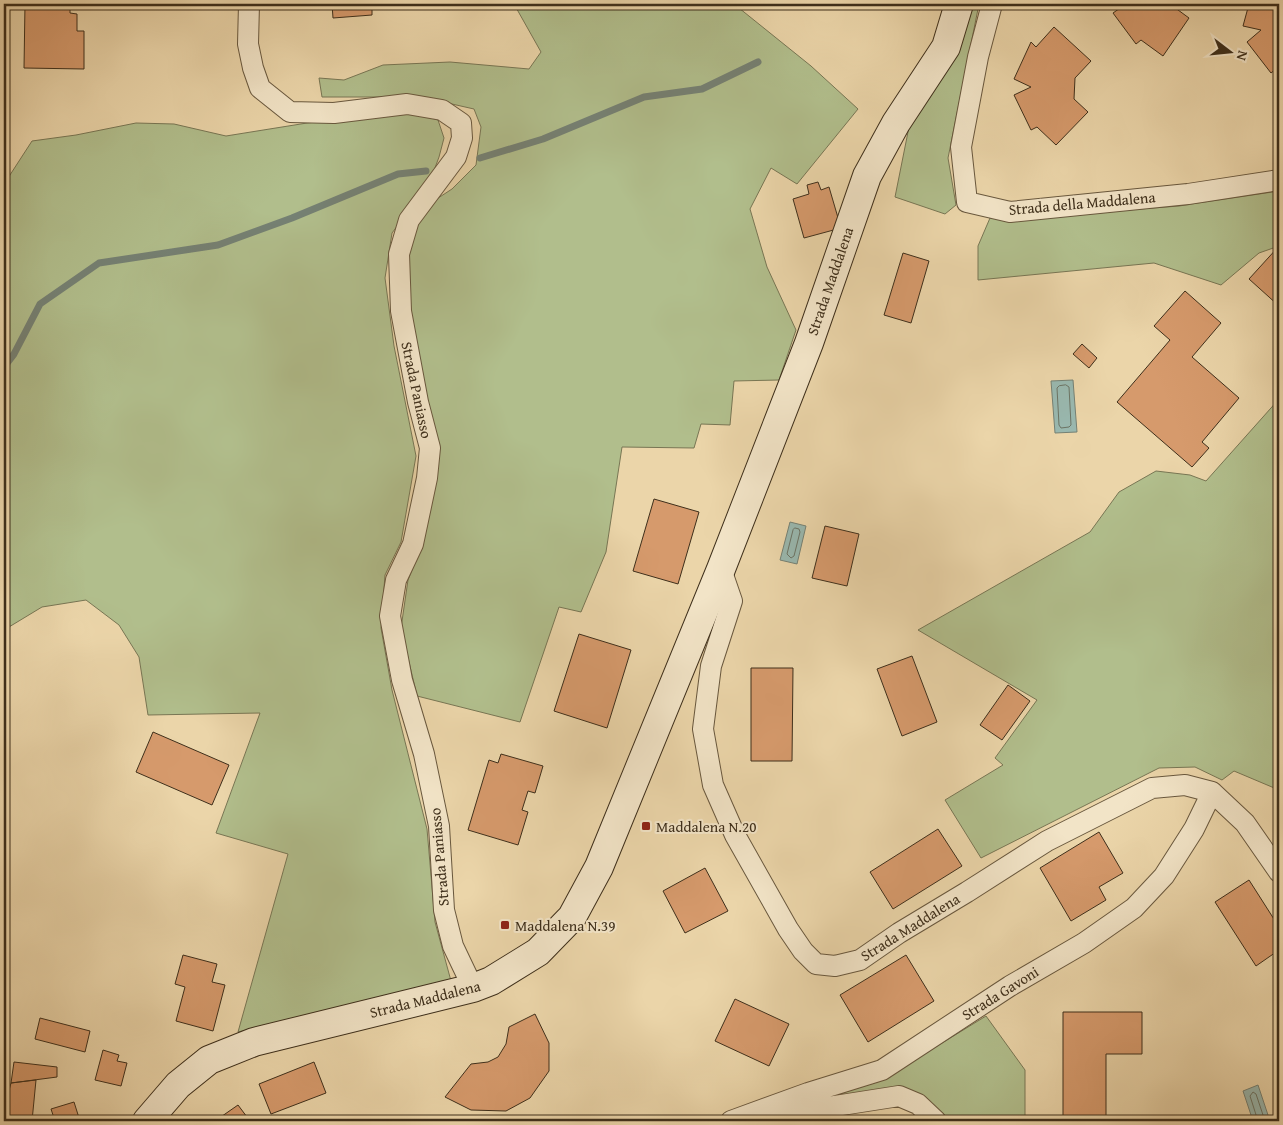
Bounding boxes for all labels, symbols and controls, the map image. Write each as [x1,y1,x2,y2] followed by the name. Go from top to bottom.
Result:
[1206,28,1256,78] north arrow
[1231,48,1253,63] text: N
[1008,186,1156,220] street label: Strada della Maddalena
[802,224,858,338] street label: Strada Maddalena
[396,340,438,441] street label: Strada Paniasso
[424,807,454,907] street label: Strada Paniasso
[656,816,756,837] place label: Maddalena N.20
[640,820,652,832] marker: Maddalena N.20
[856,888,964,966] street label: Strada Maddalena
[515,915,615,936] place label: Maddalena N.39
[499,919,511,931] marker: Maddalena N.39
[957,961,1043,1025] street label: Strada Gavoni
[367,975,483,1023] street label: Strada Maddalena

